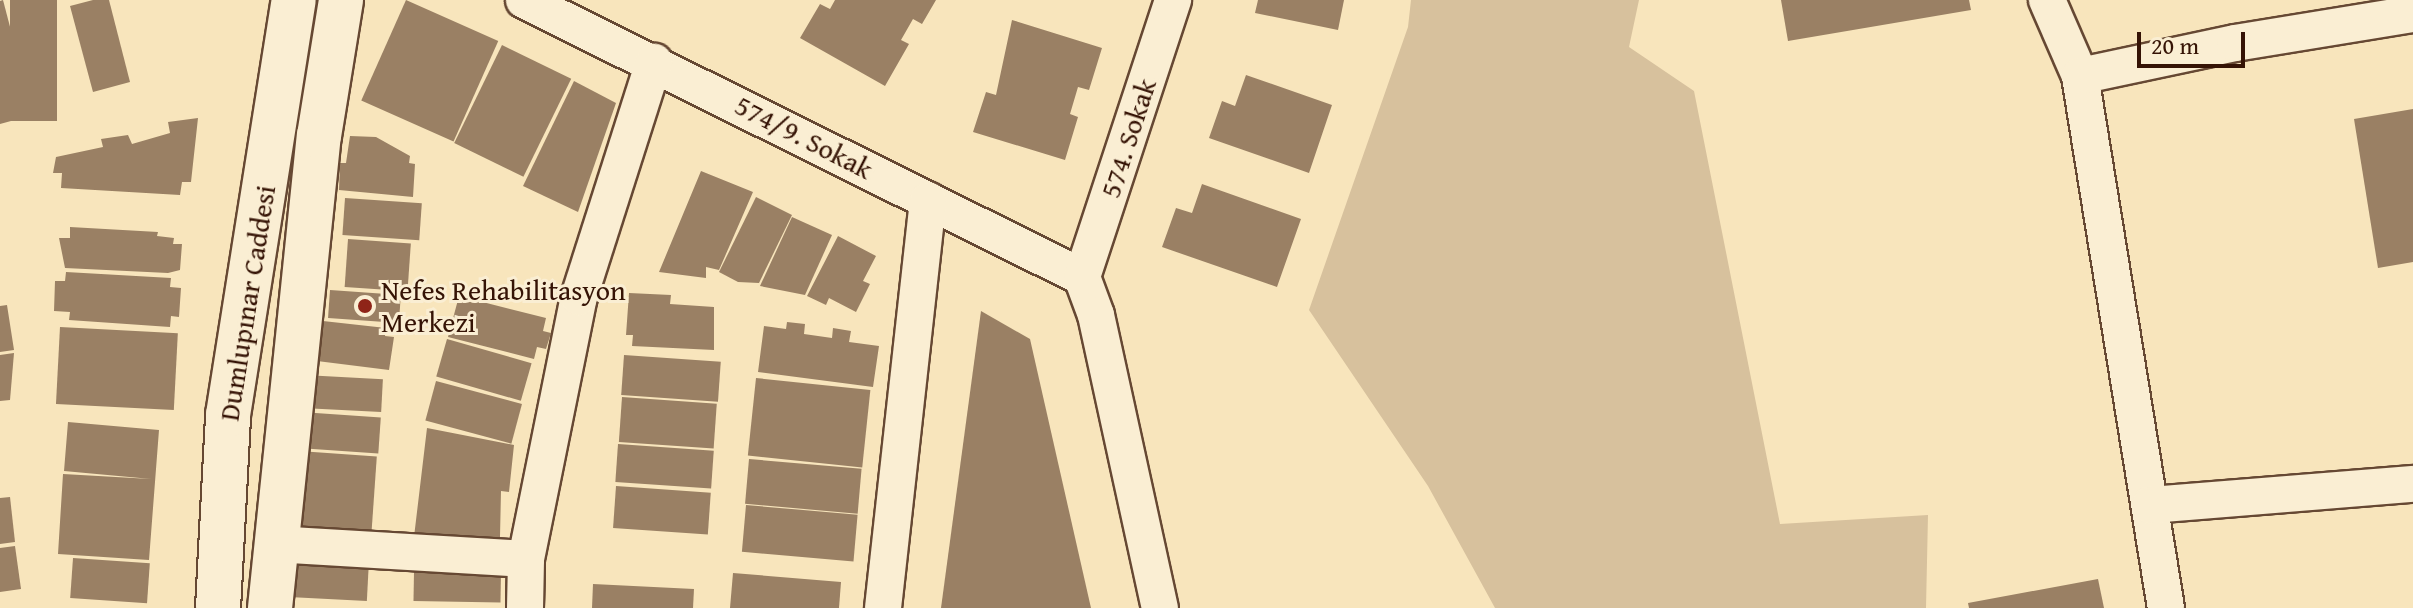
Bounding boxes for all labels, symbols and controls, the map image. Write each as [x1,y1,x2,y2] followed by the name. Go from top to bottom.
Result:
[2141,16,2249,66] scale bar
[2151,28,2199,63] text: 20 m
[1093,74,1163,202] street label: 574. Sokak
[730,88,878,186] street label: 574/9. Sokak
[212,183,282,423] street label: Dumlupınar Caddesi
[381,273,626,339] place label: Nefes Rehabilitasyon Merkezi
[356,297,374,315] marker: Nefes Rehabilitasyon Merkezi

